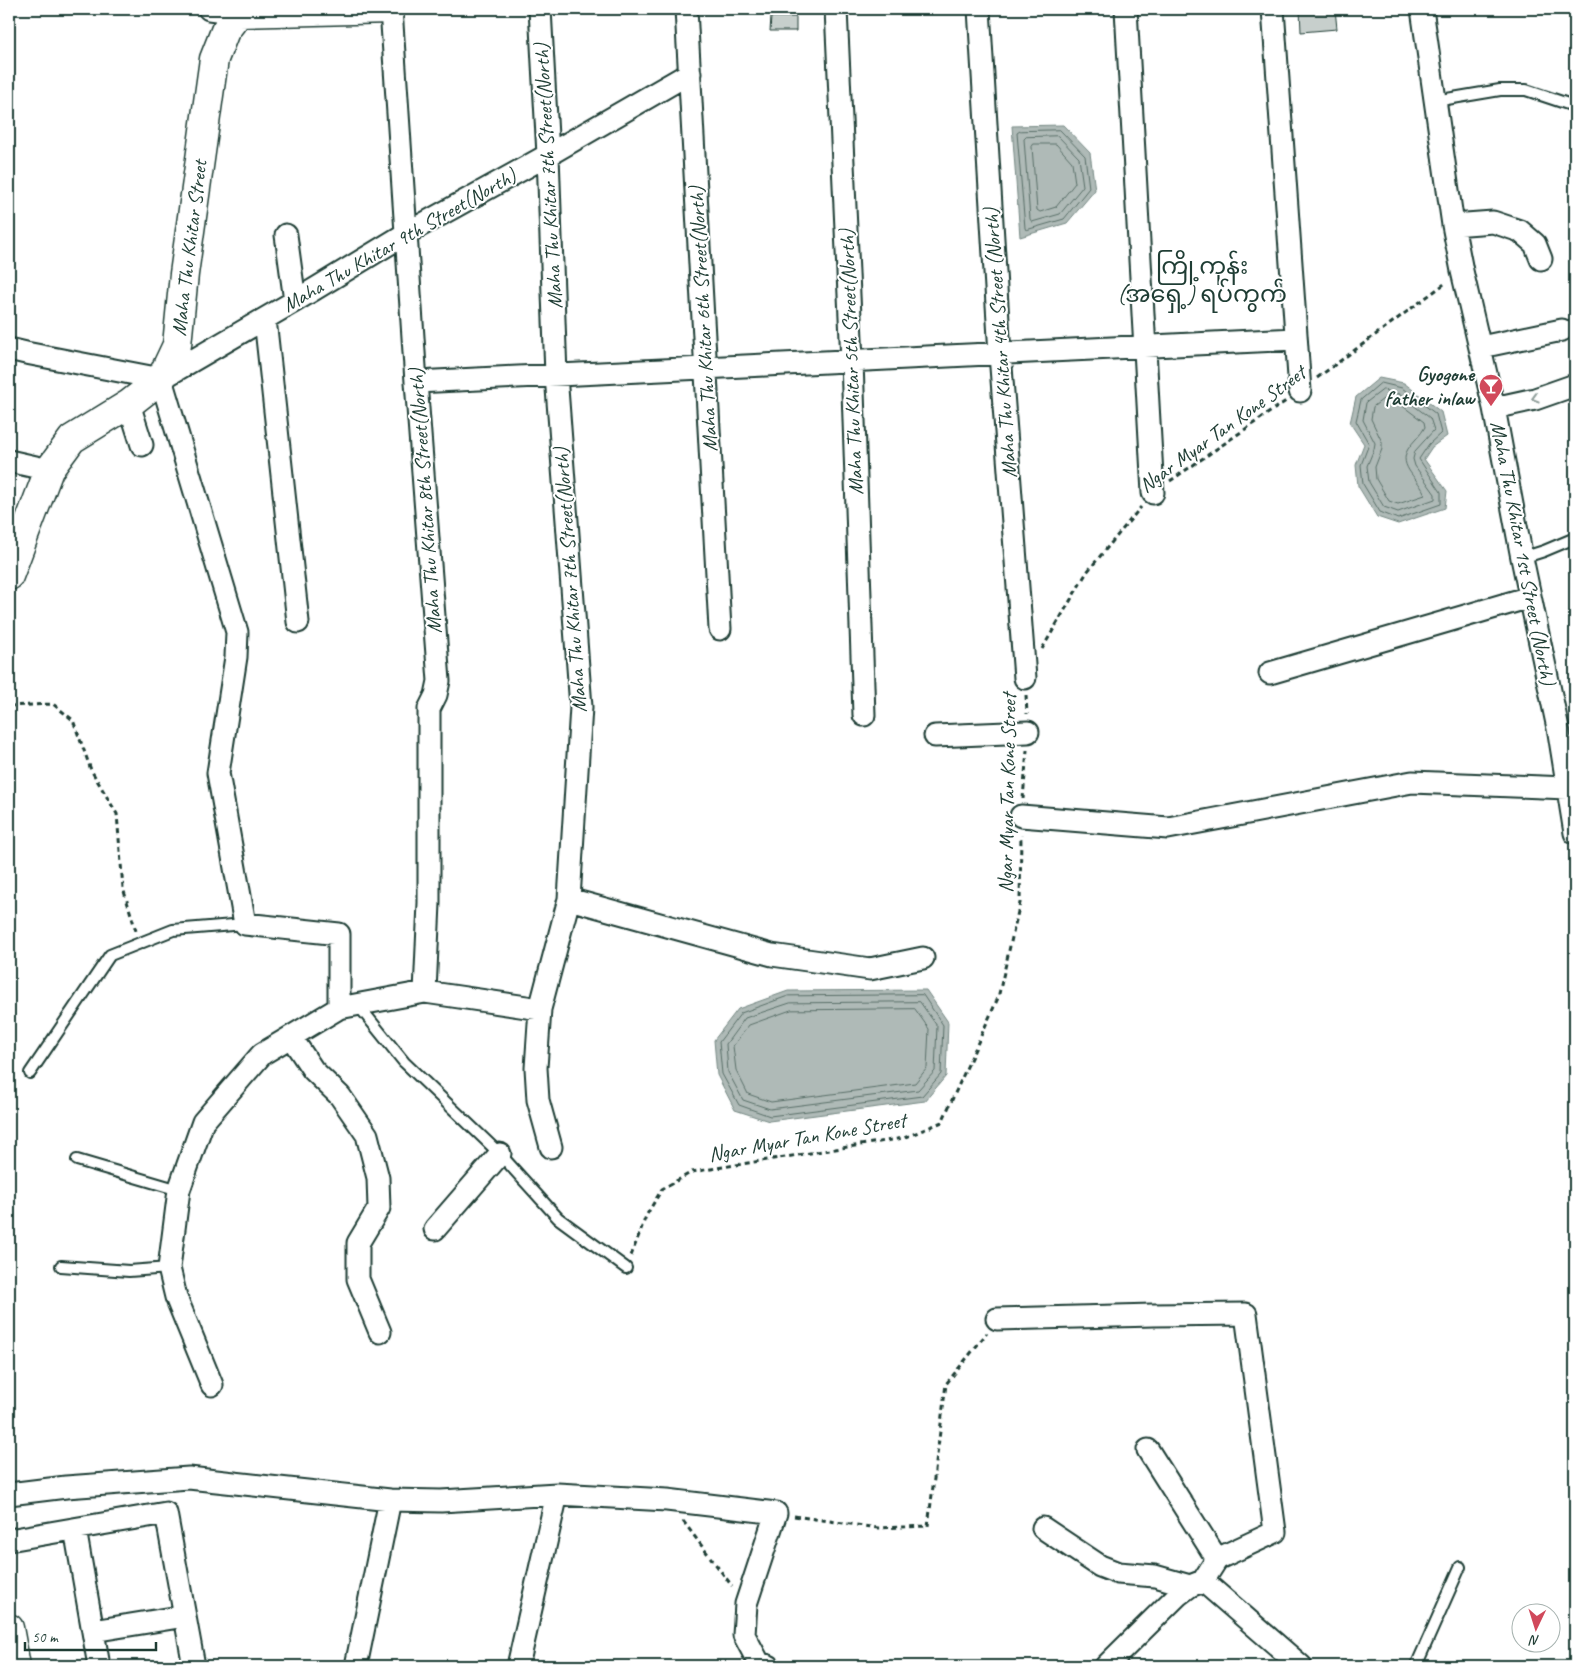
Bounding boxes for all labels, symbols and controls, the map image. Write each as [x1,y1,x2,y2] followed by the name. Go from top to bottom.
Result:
[528,42,568,309] street label: Maha Thu Khitar 7th Street(North)
[165,157,213,337] street label: Maha Thu Khitar Street
[277,162,521,318] street label: Maha Thu Khitar 9th Street(North)
[683,185,723,452] street label: Maha Thu Khitar 6th Street(North)
[978,206,1022,479] street label: Maha Thu Khitar 4th Street (North)
[833,228,869,495] street label: Maha Thu Khitar 5th Street(North)
[1117,250,1287,313] district label: ကြို့ကုန်း (အရှေ့) ရပ်ကွက်
[1134,358,1313,498] street label: Ngar Myar Tan Kone Street
[1385,361,1476,411] place label: Gyogone father inlaw
[403,367,447,634] street label: Maha Thu Khitar 8th Street(North)
[1478,373,1504,407] bar icon: Gyogone father inlaw
[1531,392,1540,403] one-way arrow
[1485,419,1562,688] street label: Maha Thu Khitar 1st Street (North)
[548,446,592,713] street label: Maha Thu Khitar 7th Street(North)
[992,690,1022,893] street label: Ngar Myar Tan Kone Street
[706,1106,911,1167] street label: Ngar Myar Tan Kone Street
[1512,1602,1562,1652] north arrow
[25,1620,156,1652] scale bar
[32,1628,59,1647] text: 50 m
[1528,1632,1540,1649] text: N

